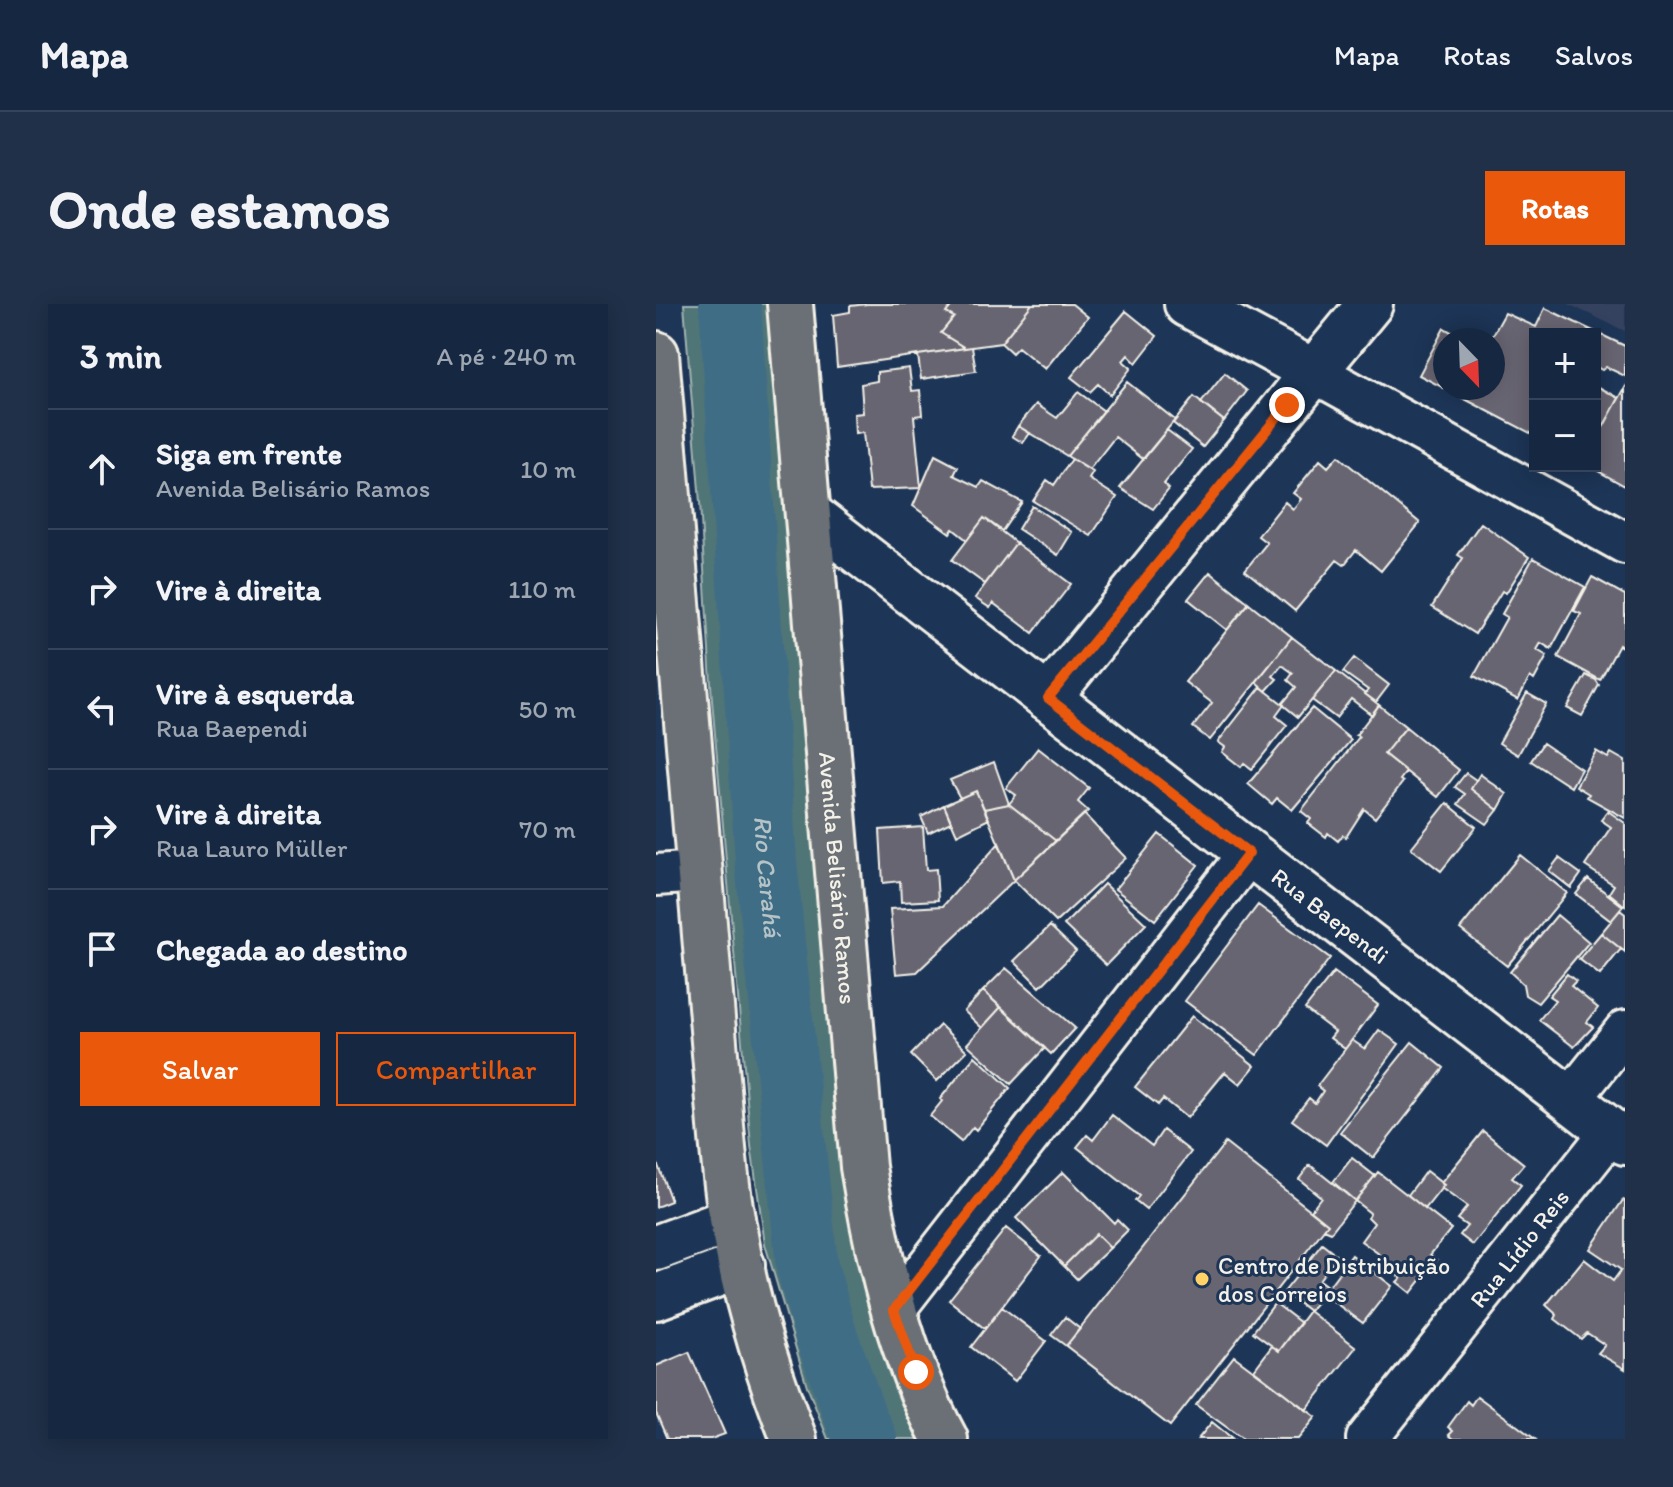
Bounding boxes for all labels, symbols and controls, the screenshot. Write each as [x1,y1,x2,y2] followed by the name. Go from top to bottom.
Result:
[40,32,128,78] text: Mapa
[1334,38,1399,72] text: Mapa
[1443,38,1511,72] text: Rotas
[1555,38,1633,72] text: Salvos
[1485,171,1625,245] button: Rotas
[48,175,390,242] text: Onde estamos
[1433,328,1505,400] north arrow
[1529,328,1601,472] map controls
[1529,328,1601,400] button: +
[80,336,162,377] text: 3 min
[436,340,576,372] text: A pé · 240 m
[1269,387,1305,423] route end
[1529,400,1601,472] button: −
[156,435,342,472] text: Siga em frente
[80,447,124,491] icon: ahead
[520,453,576,485] text: 10 m
[156,472,430,504] text: Avenida Belisário Ramos
[80,567,124,611] icon: right
[156,571,321,608] text: Vire à direita
[508,573,576,605] text: 110 m
[156,675,354,712] text: Vire à esquerda
[80,687,124,731] icon: left
[519,693,576,725] text: 50 m
[156,712,308,744] text: Rua Baependi
[813,750,864,1005] street label: Avenida Belisário Ramos
[156,795,321,832] text: Vire à direita
[80,807,124,851] icon: right
[519,813,576,845] text: 70 m
[747,815,790,940] water label: Rio Carahá
[156,832,347,864] text: Rua Lauro Müller
[1266,861,1395,970] street label: Rua Baependi
[80,927,124,971] icon: arrive
[156,931,408,968] text: Chegada ao destino
[80,1032,320,1106] button: Salvar
[336,1032,576,1106] button: Compartilhar
[1463,1183,1575,1313] street label: Rua Lídio Reis
[1218,1251,1450,1308] place label: Centro de Distribuição dos Correios
[1193,1270,1211,1288] marker: Centro de Distribuição dos Correios
[898,1354,934,1390] route start

